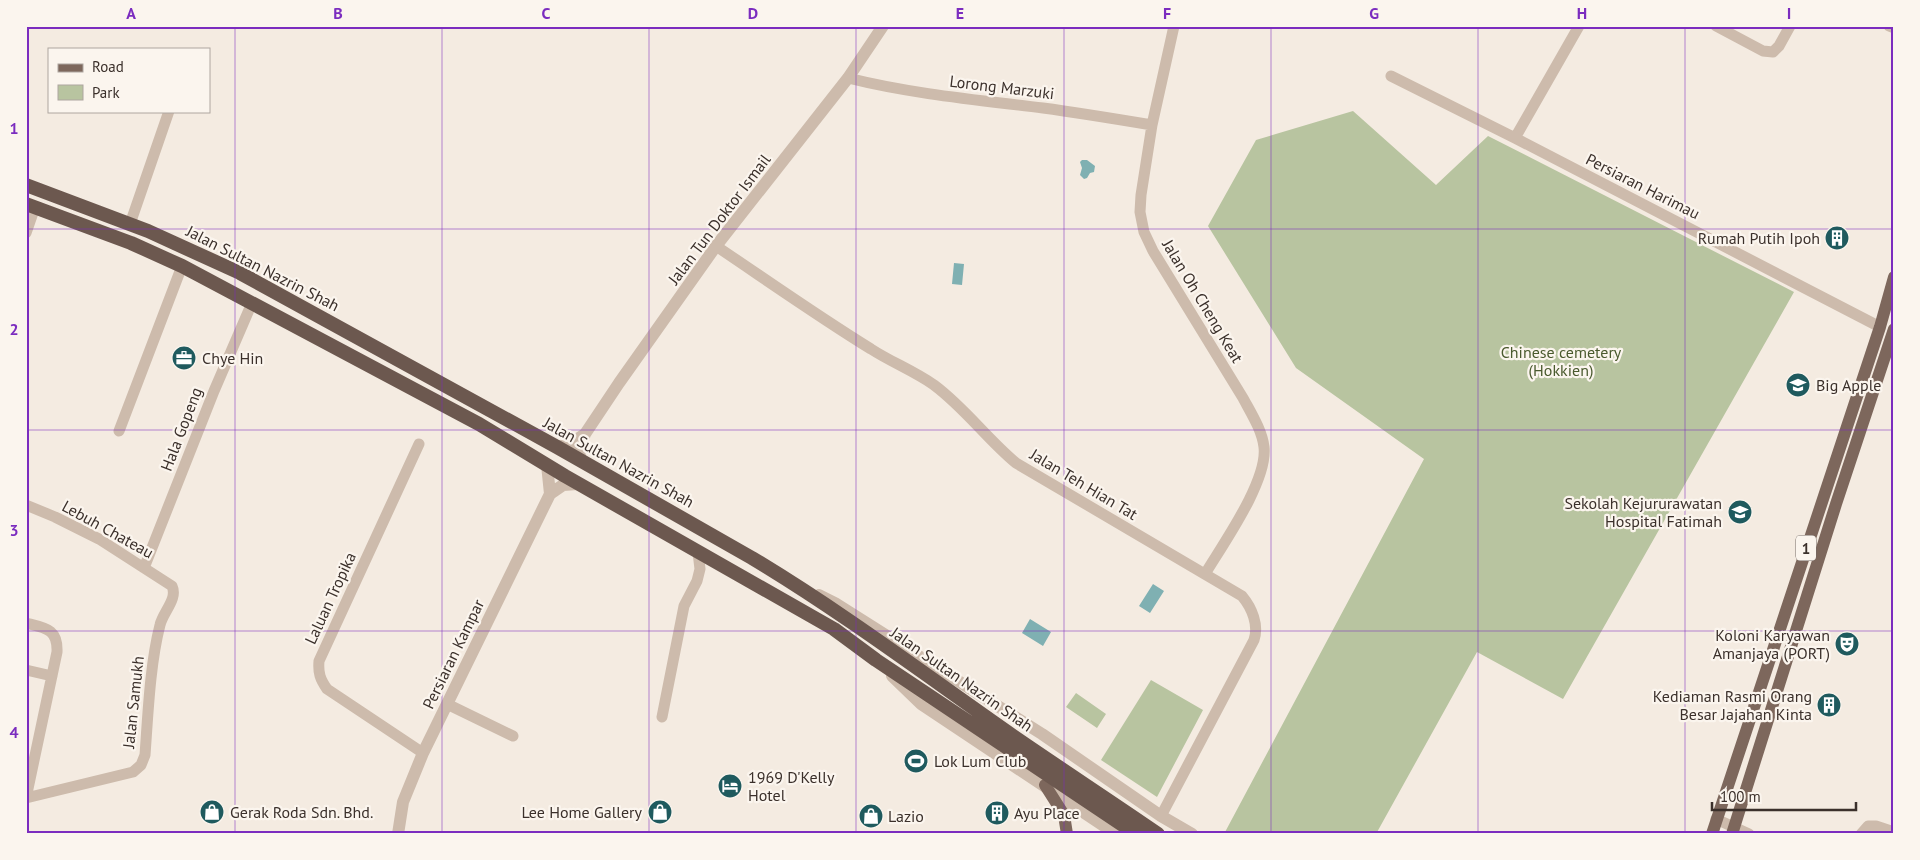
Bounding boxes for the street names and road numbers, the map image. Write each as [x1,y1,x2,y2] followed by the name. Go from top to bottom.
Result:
[949,71,1055,103] street label: Lorong Marzuki
[1583,149,1703,223] street label: Persiaran Harimau
[663,150,775,289] street label: Jalan Tun Doktor Ismail
[182,220,343,315] street label: Jalan Sultan Nazrin Shah
[1158,235,1248,367] street label: Jalan Oh Cheng Keat
[156,384,206,474] street label: Hala Gopeng
[539,412,698,512] street label: Jalan Sultan Nazrin Shah
[1026,444,1142,524] street label: Jalan Teh Hian Tat
[59,496,157,562] street label: Lebuh Chateau
[1796,536,1816,560] road number: 1
[300,549,360,647] street label: Laluan Tropika
[418,595,488,712] street label: Persiaran Kampar
[886,622,1037,736] street label: Jalan Sultan Nazrin Shah
[118,655,148,750] street label: Jalan Samukh

